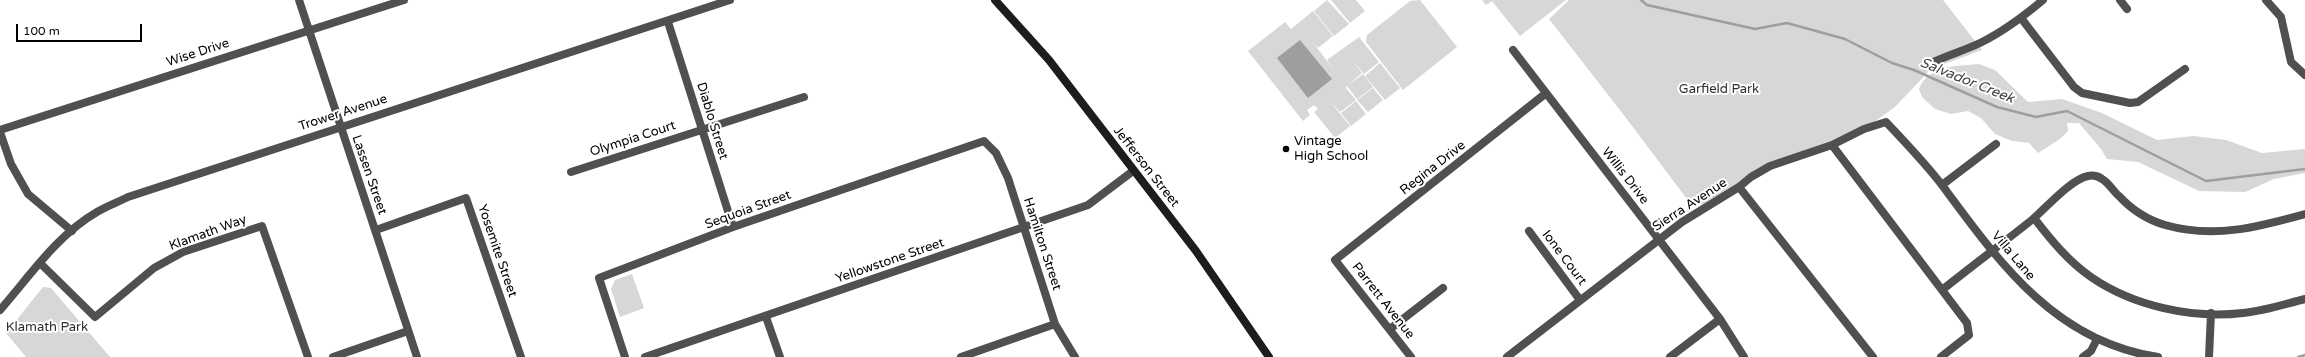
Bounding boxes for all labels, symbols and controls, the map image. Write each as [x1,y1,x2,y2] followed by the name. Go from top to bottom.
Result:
[18,16,144,42] scale bar
[23,24,60,38] text: 100 m
[165,36,231,70] street label: Wise Drive
[1918,55,2016,107] water label: Salvador Creek
[693,80,731,162] street label: Diablo Street
[1679,82,1759,98] park label: Garfield Park
[297,91,389,135] street label: Trower Avenue
[588,118,678,160] street label: Olympia Court
[1110,124,1182,210] street label: Jefferson Street
[348,133,390,217] street label: Lassen Street
[1294,134,1368,165] place label: Vintage High School
[1397,138,1469,198] street label: Regina Drive
[1281,144,1291,154] marker: Vintage High School
[1598,145,1652,207] street label: Willis Drive
[1650,175,1730,235] street label: Sierra Avenue
[703,187,793,233] street label: Sequoia Street
[1020,196,1064,292] street label: Hamilton Street
[474,203,520,299] street label: Yosemite Street
[167,212,249,254] street label: Klamath Way
[1538,227,1590,289] street label: Ione Court
[1988,228,2038,284] street label: Villa Lane
[834,235,946,287] street label: Yellowstone Street
[1348,260,1418,342] street label: Parrett Avenue
[6,320,88,336] park label: Klamath Park

